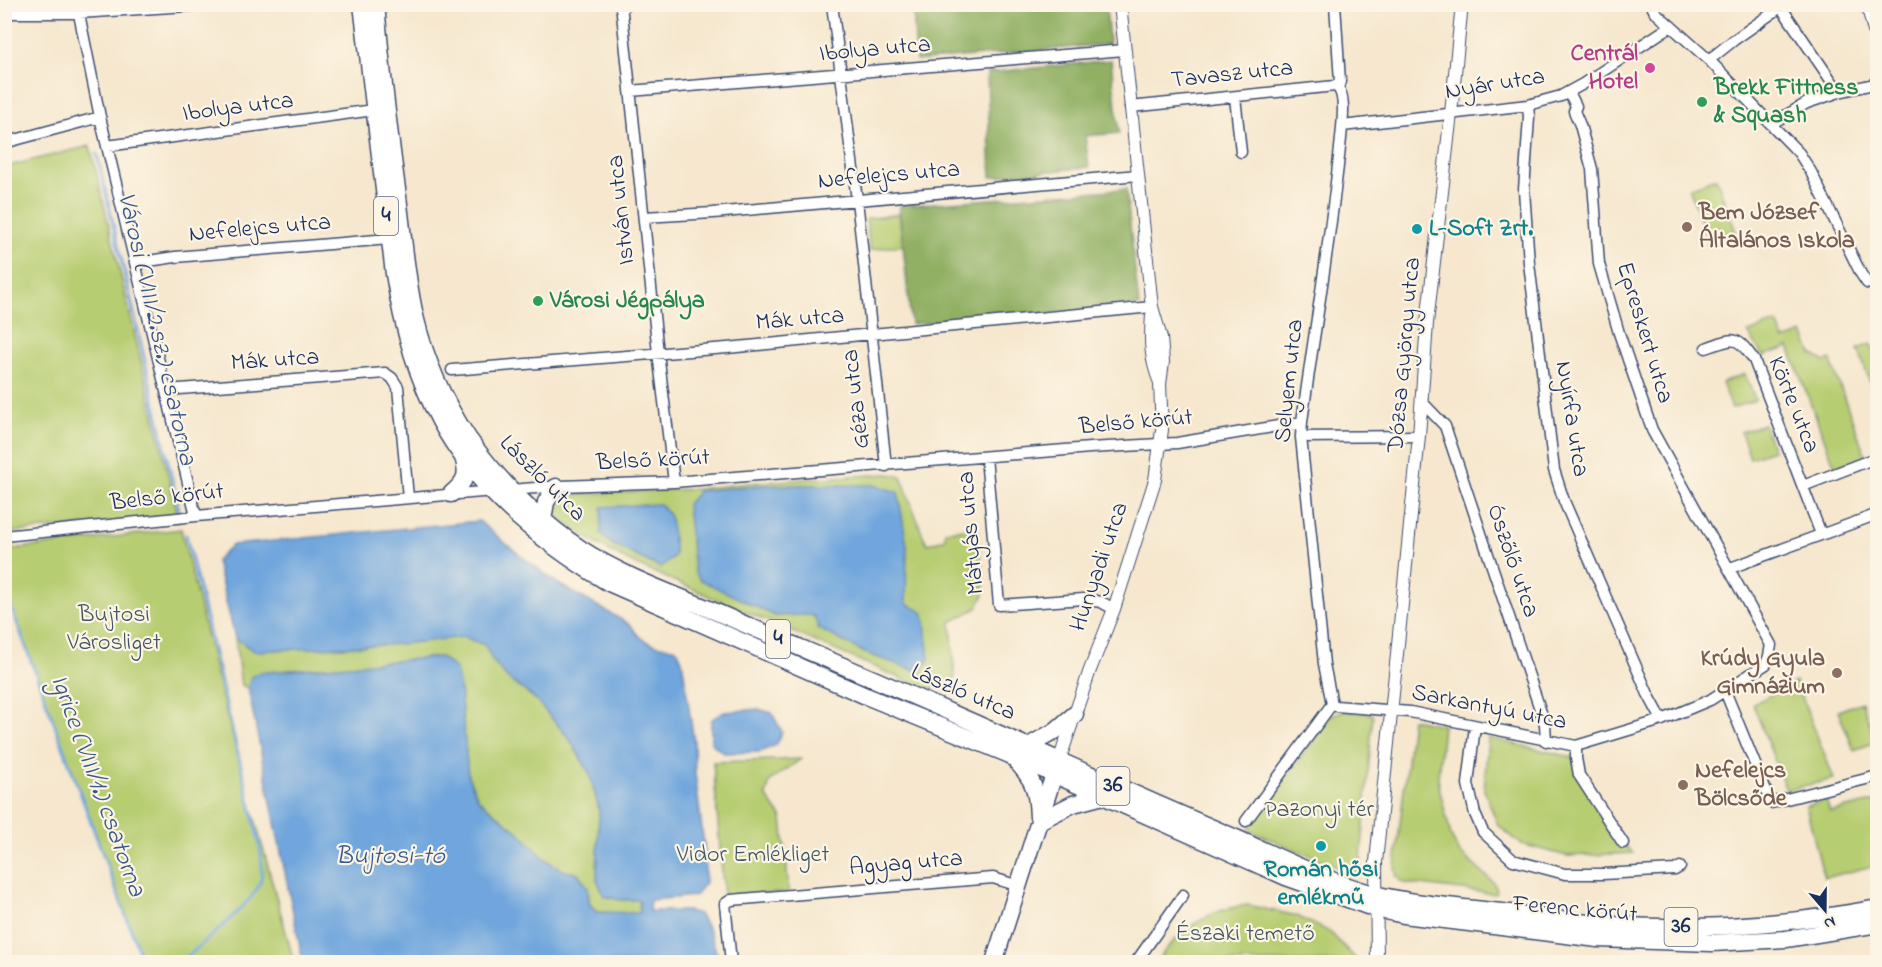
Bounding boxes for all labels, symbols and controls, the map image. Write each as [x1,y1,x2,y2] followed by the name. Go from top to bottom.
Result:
[818,28,932,73] street label: Ibolya utca
[1571,37,1638,100] place label: Centrál Hotel
[1169,51,1295,99] street label: Tavasz utca
[1443,60,1548,111] street label: Nyár utca
[1643,61,1657,75] marker: Centrál Hotel
[1713,71,1858,134] place label: Brekk Fittness & Squash
[180,84,296,133] street label: Ibolya utca
[1695,95,1709,109] marker: Brekk Fittness & Squash
[816,152,962,200] street label: Nefelejcs utca
[599,153,645,267] street label: István utca
[106,189,206,470] water label: Városi (VIII/2.sz.) csatorna
[1698,196,1855,259] place label: Bem József Általános Iskola
[374,197,398,235] road number: 4
[187,205,333,253] street label: Nefelejcs utca
[1429,212,1533,247] place label: L-Soft Zrt.
[1680,220,1694,234] marker: Bem József Általános Iskola
[1410,222,1424,236] marker: L-Soft Zrt.
[1379,256,1432,455] street label: Dózsa György utca
[1606,258,1682,408] street label: Epreskert utca
[549,284,705,320] place label: Városi Jégpálya
[531,294,545,308] marker: Városi Jégpálya
[754,299,846,341] street label: Mák utca
[1266,317,1315,445] street label: Selyem utca
[230,340,320,382] street label: Mák utca
[834,347,880,451] street label: Géza utca
[1758,351,1828,459] street label: Körte utca
[1544,359,1597,480] street label: Nyírfa utca
[1077,401,1194,445] street label: Belső körút
[490,427,594,531] street label: László utca
[594,441,711,482] street label: Belső körút
[949,470,996,596] street label: Mátyás utca
[108,475,225,521] street label: Belső körút
[1061,498,1139,637] street label: Hunyadi utca
[1476,500,1548,622] street label: Ószőlő utca
[66,598,161,661] park label: Bujtosi Városliget
[766,620,790,658] road number: 4
[1700,642,1825,705] place label: Krúdy Gyula Gimnázium
[905,655,1021,731] street label: László utca
[1830,666,1844,680] marker: Krúdy Gyula Gimnázium
[39,670,155,903] water label: Igrice (VIII/1.) csatorna
[1408,676,1570,741] street label: Sarkantyú utca
[1694,754,1788,817] place label: Nefelejcs Bölcsőde
[1096,767,1130,805] road number: 36
[1676,778,1690,792] marker: Nefelejcs Bölcsőde
[1264,793,1374,829] park label: Pazonyi tér
[335,838,446,876] water label: Bujtosi-tó
[676,838,829,873] park label: Vidor Emlékliget
[1314,839,1328,853] marker: Román hősi emlékmű
[848,842,964,887] street label: Agyag utca
[1264,853,1378,916] place label: Román hősi emlékmű
[1795,880,1855,940] north arrow
[1510,887,1639,933] street label: Ferenc körút
[1664,908,1698,946] road number: 36
[1820,909,1839,935] text: N
[1175,917,1315,952] park label: Északi temető

